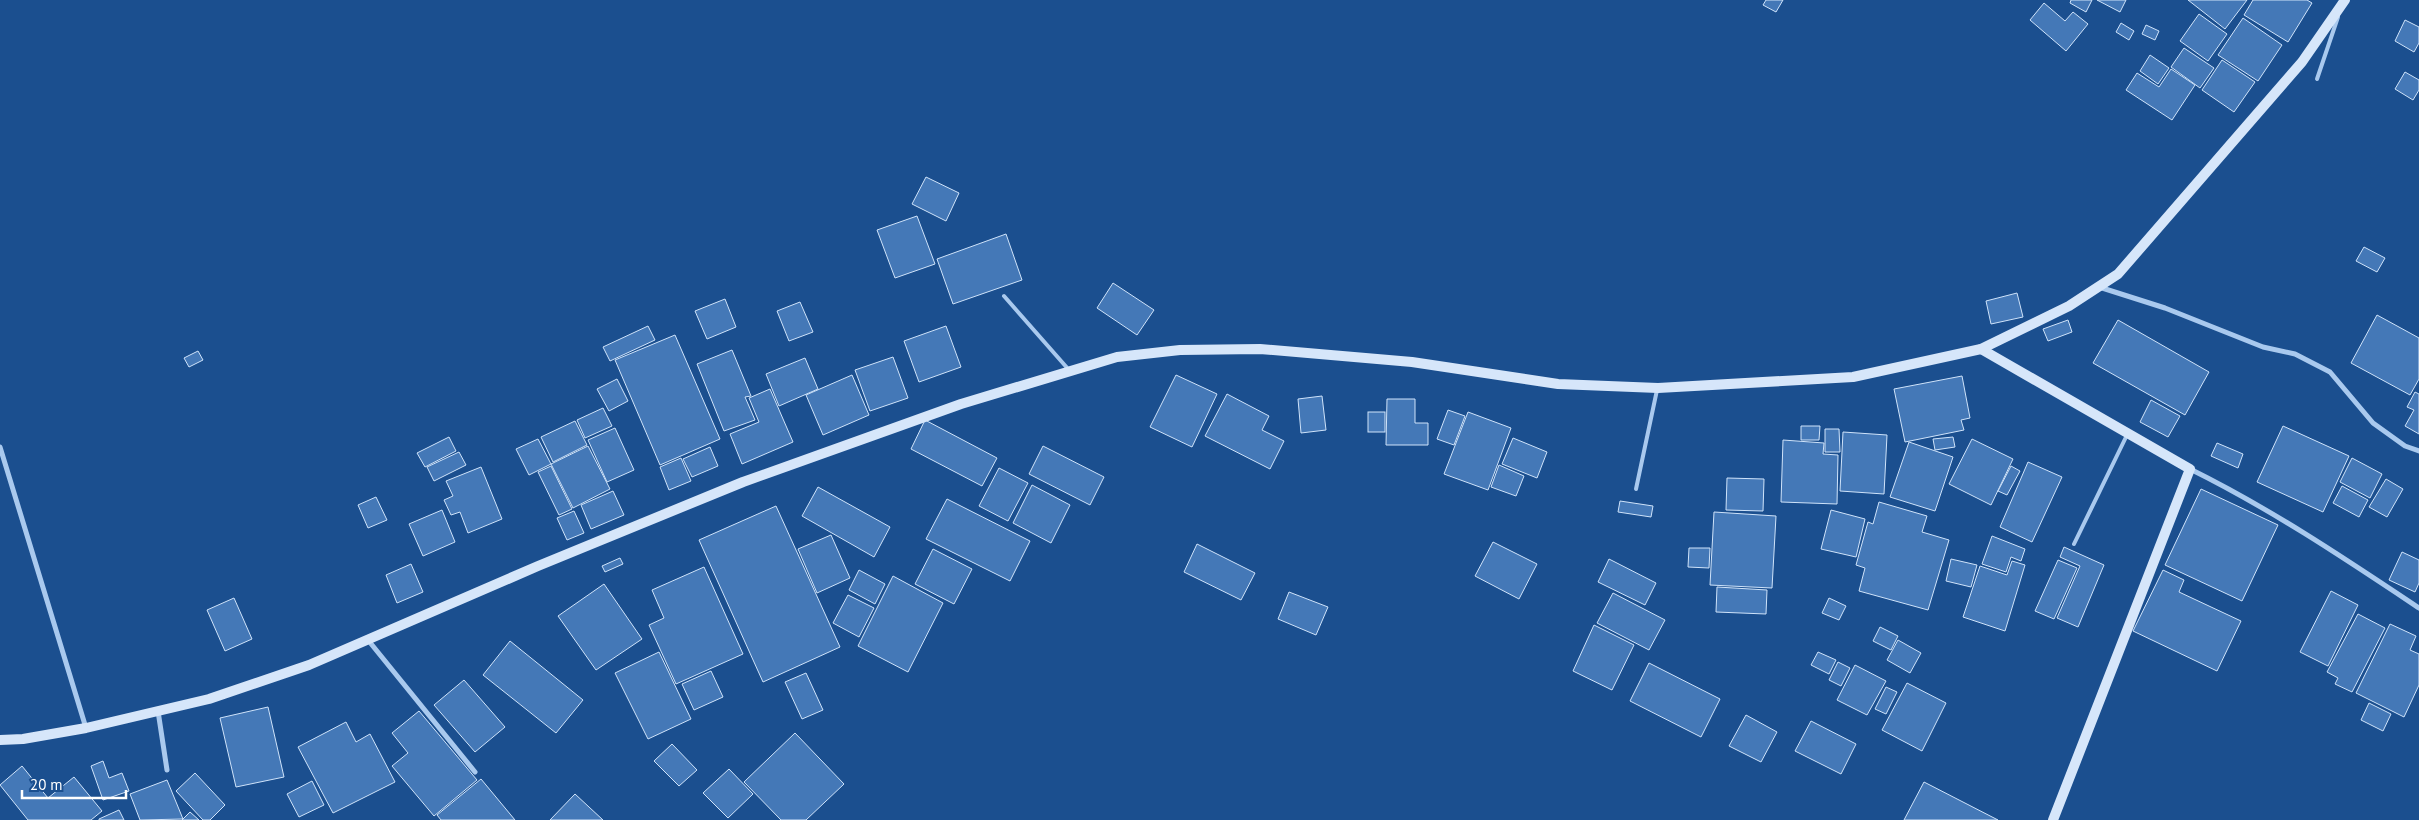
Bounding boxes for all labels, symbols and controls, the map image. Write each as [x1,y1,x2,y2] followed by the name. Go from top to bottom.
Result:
[22,768,126,800] scale bar
[30,775,63,794] text: 20 m

